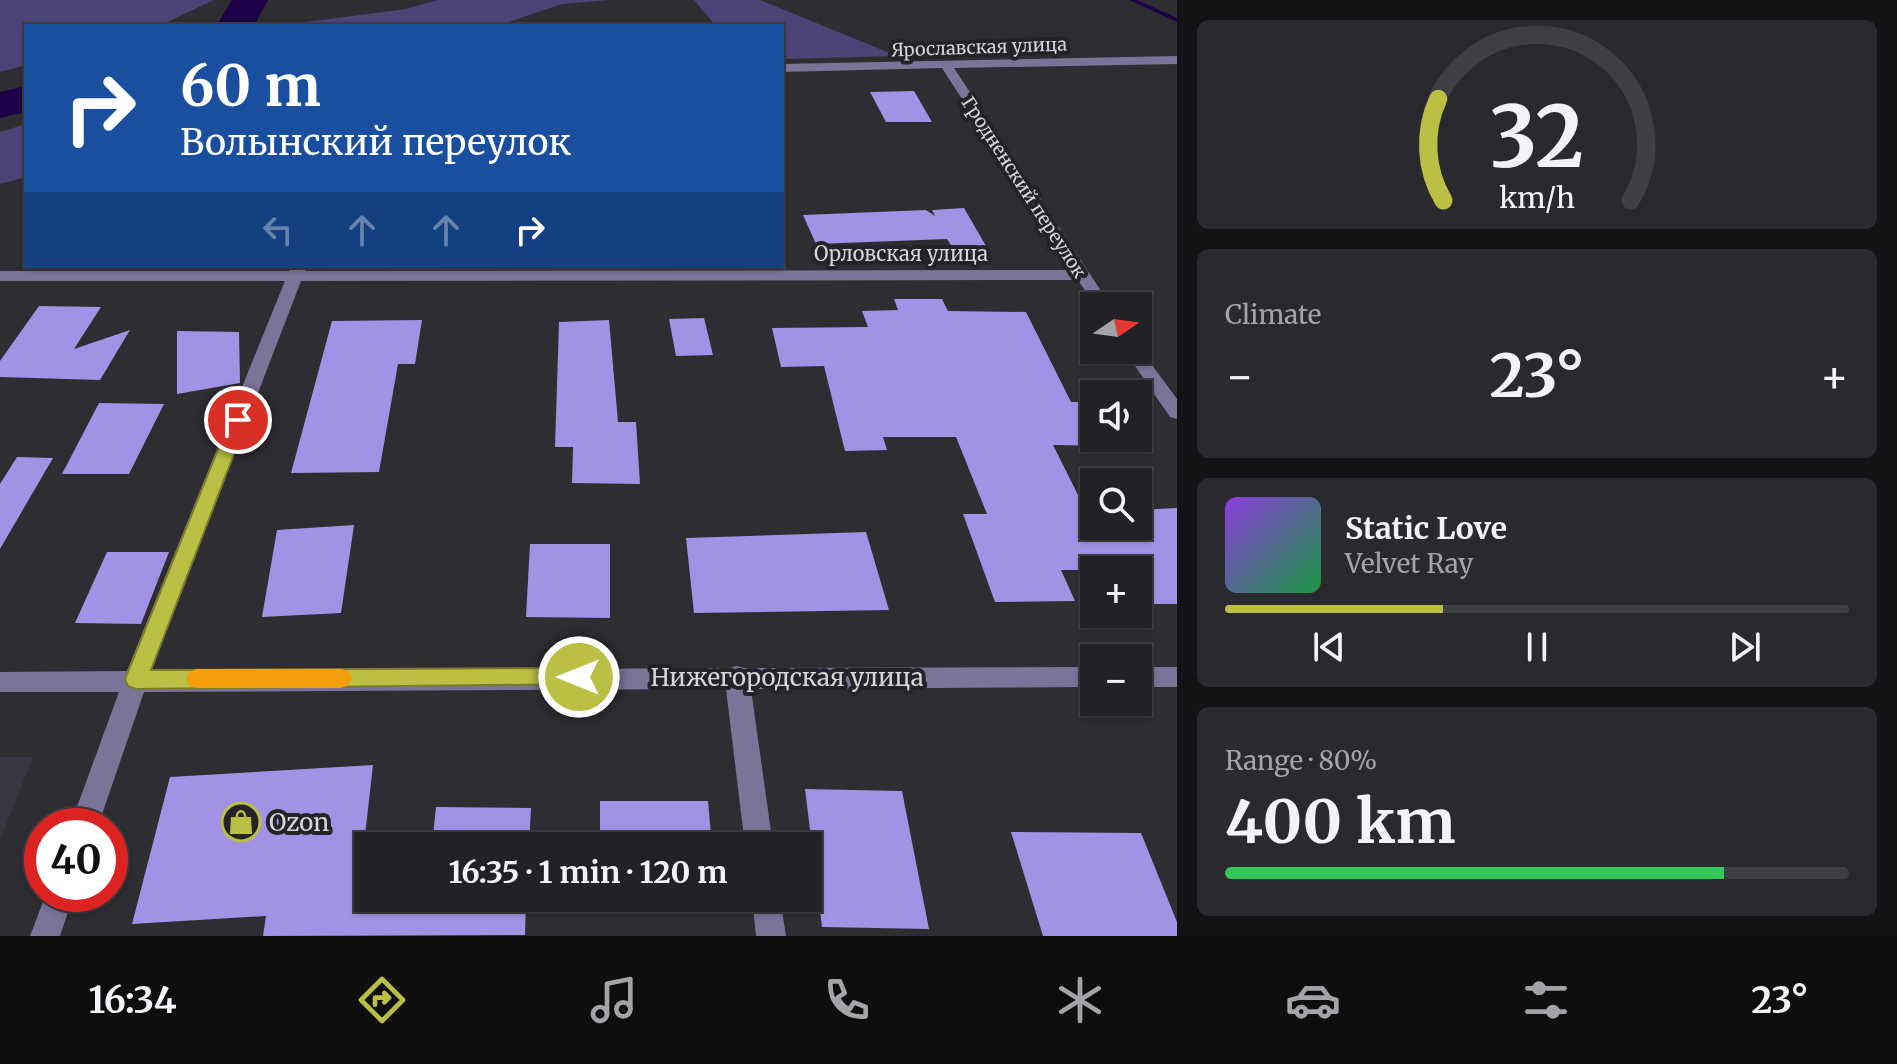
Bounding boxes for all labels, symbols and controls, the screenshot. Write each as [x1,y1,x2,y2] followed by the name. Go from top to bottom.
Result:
[891,32,1068,62] street label: Ярославская улица
[180,51,321,121] text: 60 m
[48,56,152,160] icon: right
[1490,84,1584,189] text: 32
[957,92,1092,283] street label: Гродненский переулок
[180,120,571,165] text: Волынский переулок
[1499,180,1575,216] text: km/h
[256,208,300,252] icon: left
[340,208,384,252] icon: ahead
[424,208,468,252] icon: ahead
[508,208,552,252] icon: right
[814,241,988,266] street label: Орловская улица
[1080,292,1152,364] north arrow
[1080,292,1152,716] map controls
[1225,298,1321,331] text: Climate
[1489,338,1585,413] text: 23°
[1225,349,1254,404] text: −
[1820,349,1849,404] text: +
[1080,380,1152,452] button: sound
[204,386,272,454] pin
[216,398,260,442] icon: arrive
[1080,468,1152,540] button: search
[1345,509,1507,547] text: Static Love
[1345,547,1473,580] text: Velvet Ray
[1080,556,1152,628] button: +
[1307,625,1351,669] icon: previous
[1515,625,1559,669] icon: pause
[1723,625,1767,669] icon: next
[537,635,621,719] position arrow
[1080,644,1152,716] button: −
[650,662,924,693] street label: Нижегородская улица
[1225,744,1377,777] text: Range · 80%
[1225,784,1456,859] text: 400 km
[220,801,262,843] shop icon: Ozon
[269,807,329,838] place label: Ozon
[24,808,128,912] speed limit sign: 40
[448,853,728,891] text: 16:35 · 1 min · 120 m
[354,972,410,1028] icon: directions
[586,972,642,1028] icon: music
[819,972,875,1028] icon: phone
[1052,972,1108,1028] icon: climate
[1285,972,1341,1028] icon: car
[1518,972,1574,1028] icon: filters
[88,978,177,1023] text: 16:34
[1751,978,1808,1023] text: 23°

